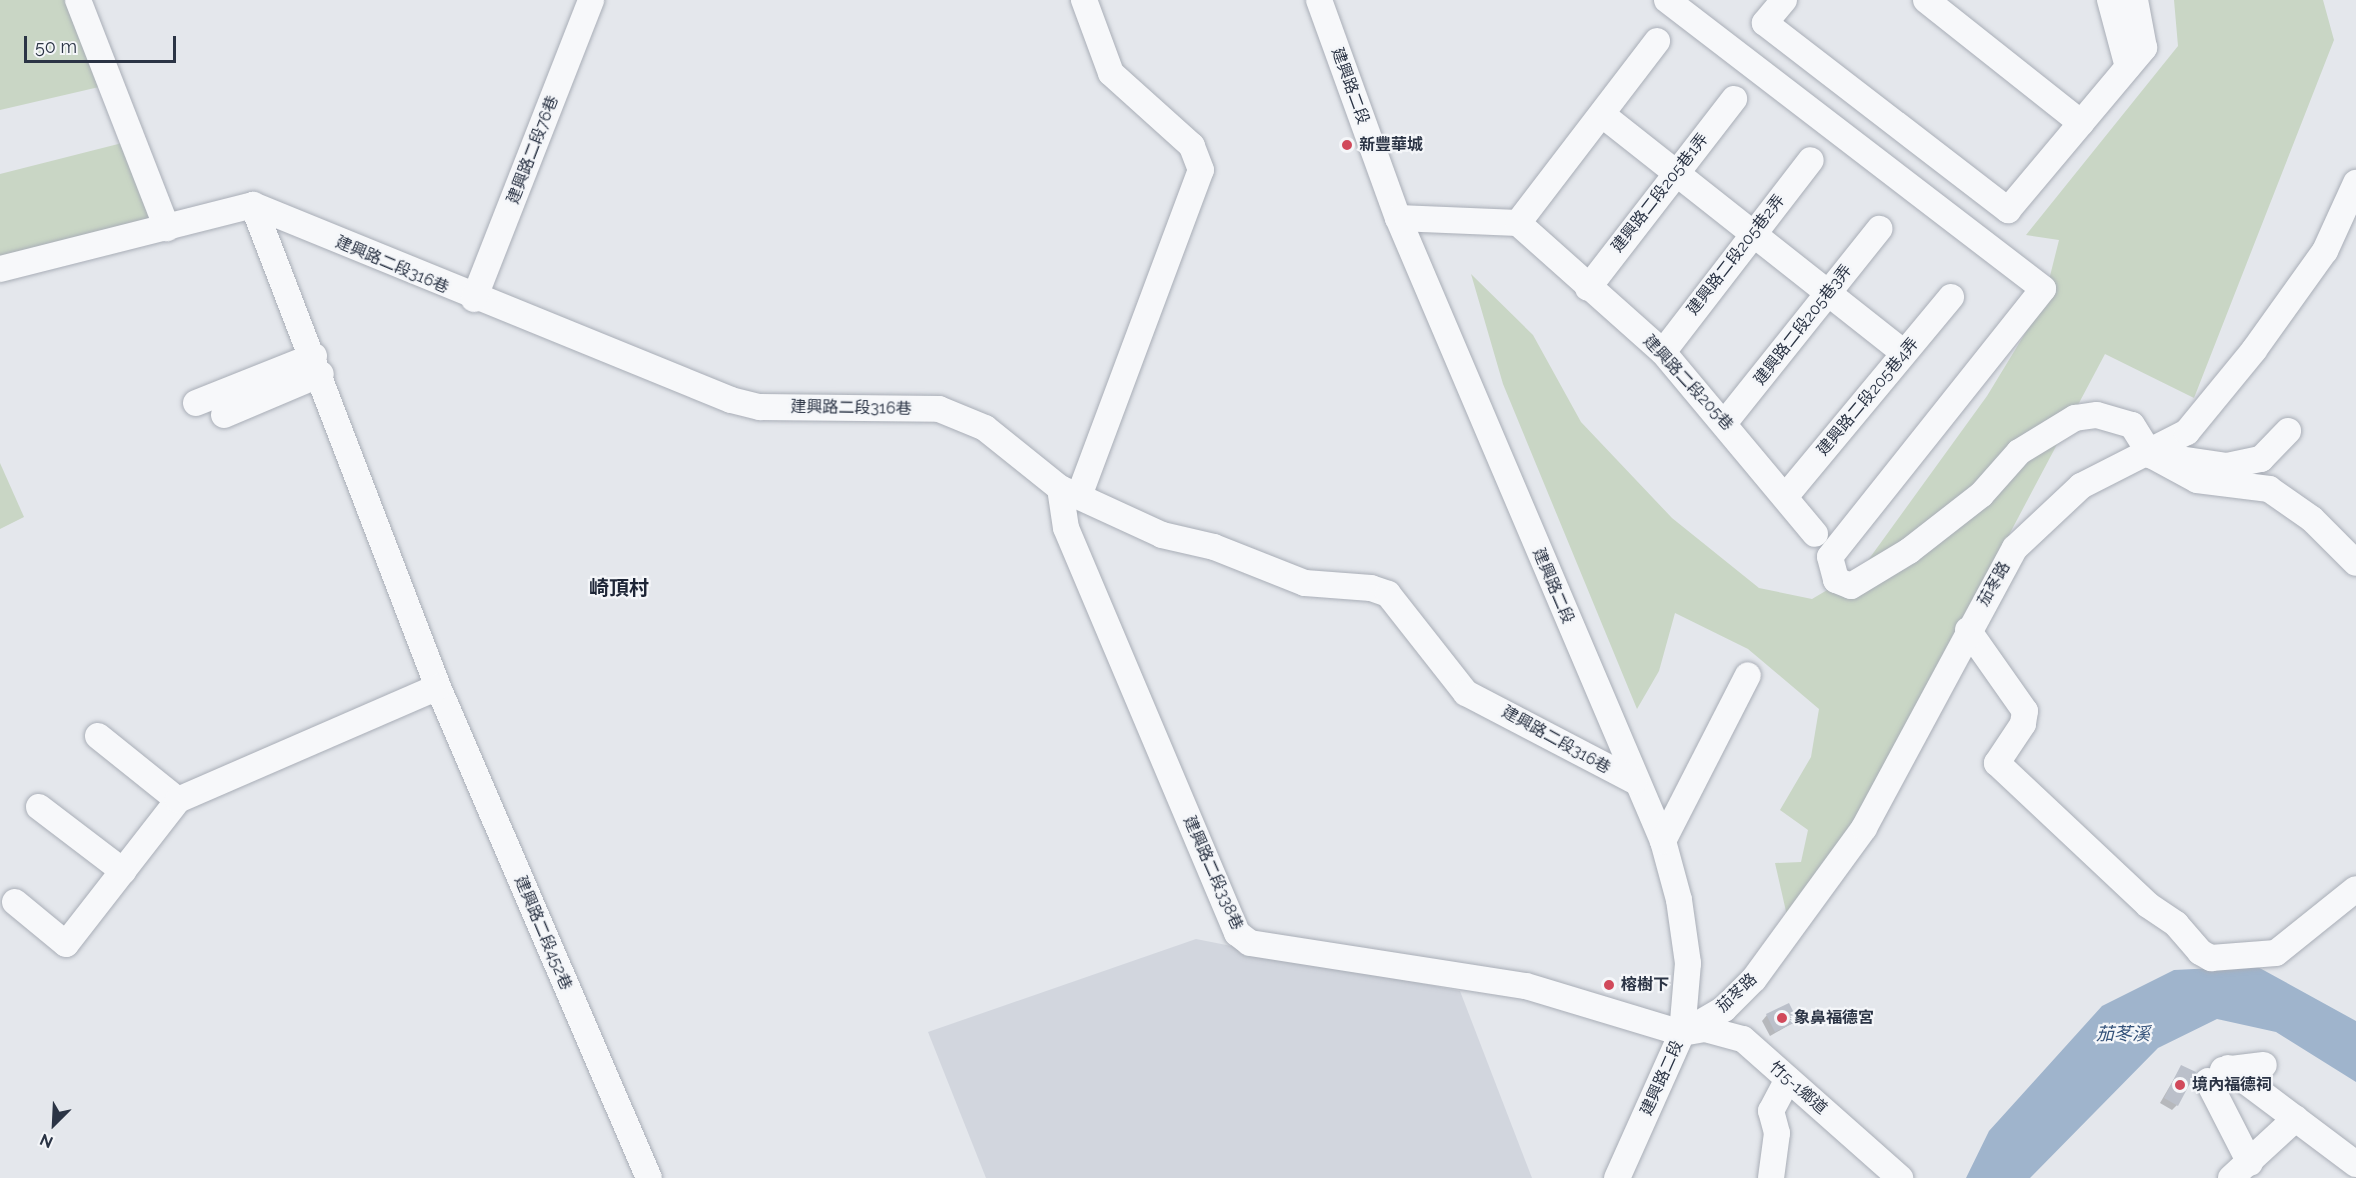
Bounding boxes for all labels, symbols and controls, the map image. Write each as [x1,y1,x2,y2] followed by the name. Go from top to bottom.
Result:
[27,24,178,62] scale bar
[35,36,77,57] text: 50 m
[1327,45,1373,127] street label: 建興路二段
[504,93,562,207] street label: 建興路二段76巷
[1608,130,1712,256] street label: 建興路二段205巷1弄
[1359,135,1423,155] place label: 新豐華城
[1340,138,1354,152] marker: 新豐華城
[1683,191,1789,319] street label: 建興路二段205巷2弄
[333,233,451,297] street label: 建興路二段316巷
[1750,261,1856,389] street label: 建興路二段205巷3弄
[1639,332,1737,434] street label: 建興路二段205巷
[1813,334,1923,460] street label: 建興路二段205巷4弄
[790,397,912,419] street label: 建興路二段316巷
[1529,545,1577,627] street label: 建興路二段
[1974,558,2014,610] street label: 茄苳路
[589,576,649,600] district label: 崎頂村
[1498,702,1614,778] street label: 建興路二段316巷
[1179,813,1247,933] street label: 建興路二段338巷
[510,873,576,993] street label: 建興路二段452巷
[1713,970,1761,1016] street label: 茄苳路
[1621,975,1669,995] place label: 榕樹下
[1602,978,1616,992] marker: 榕樹下
[1794,1008,1874,1028] place label: 象鼻福德宮
[1775,1011,1789,1025] marker: 象鼻福德宮
[2096,1023,2150,1045] water label: 茄苳溪
[1637,1038,1687,1118] street label: 建興路二段
[1765,1058,1831,1118] street label: 竹5-1鄉道
[2192,1075,2272,1095] place label: 境內福德祠
[2173,1078,2187,1092] marker: 境內福德祠
[24,1094,84,1154] north arrow
[37,1130,56,1152] text: N

